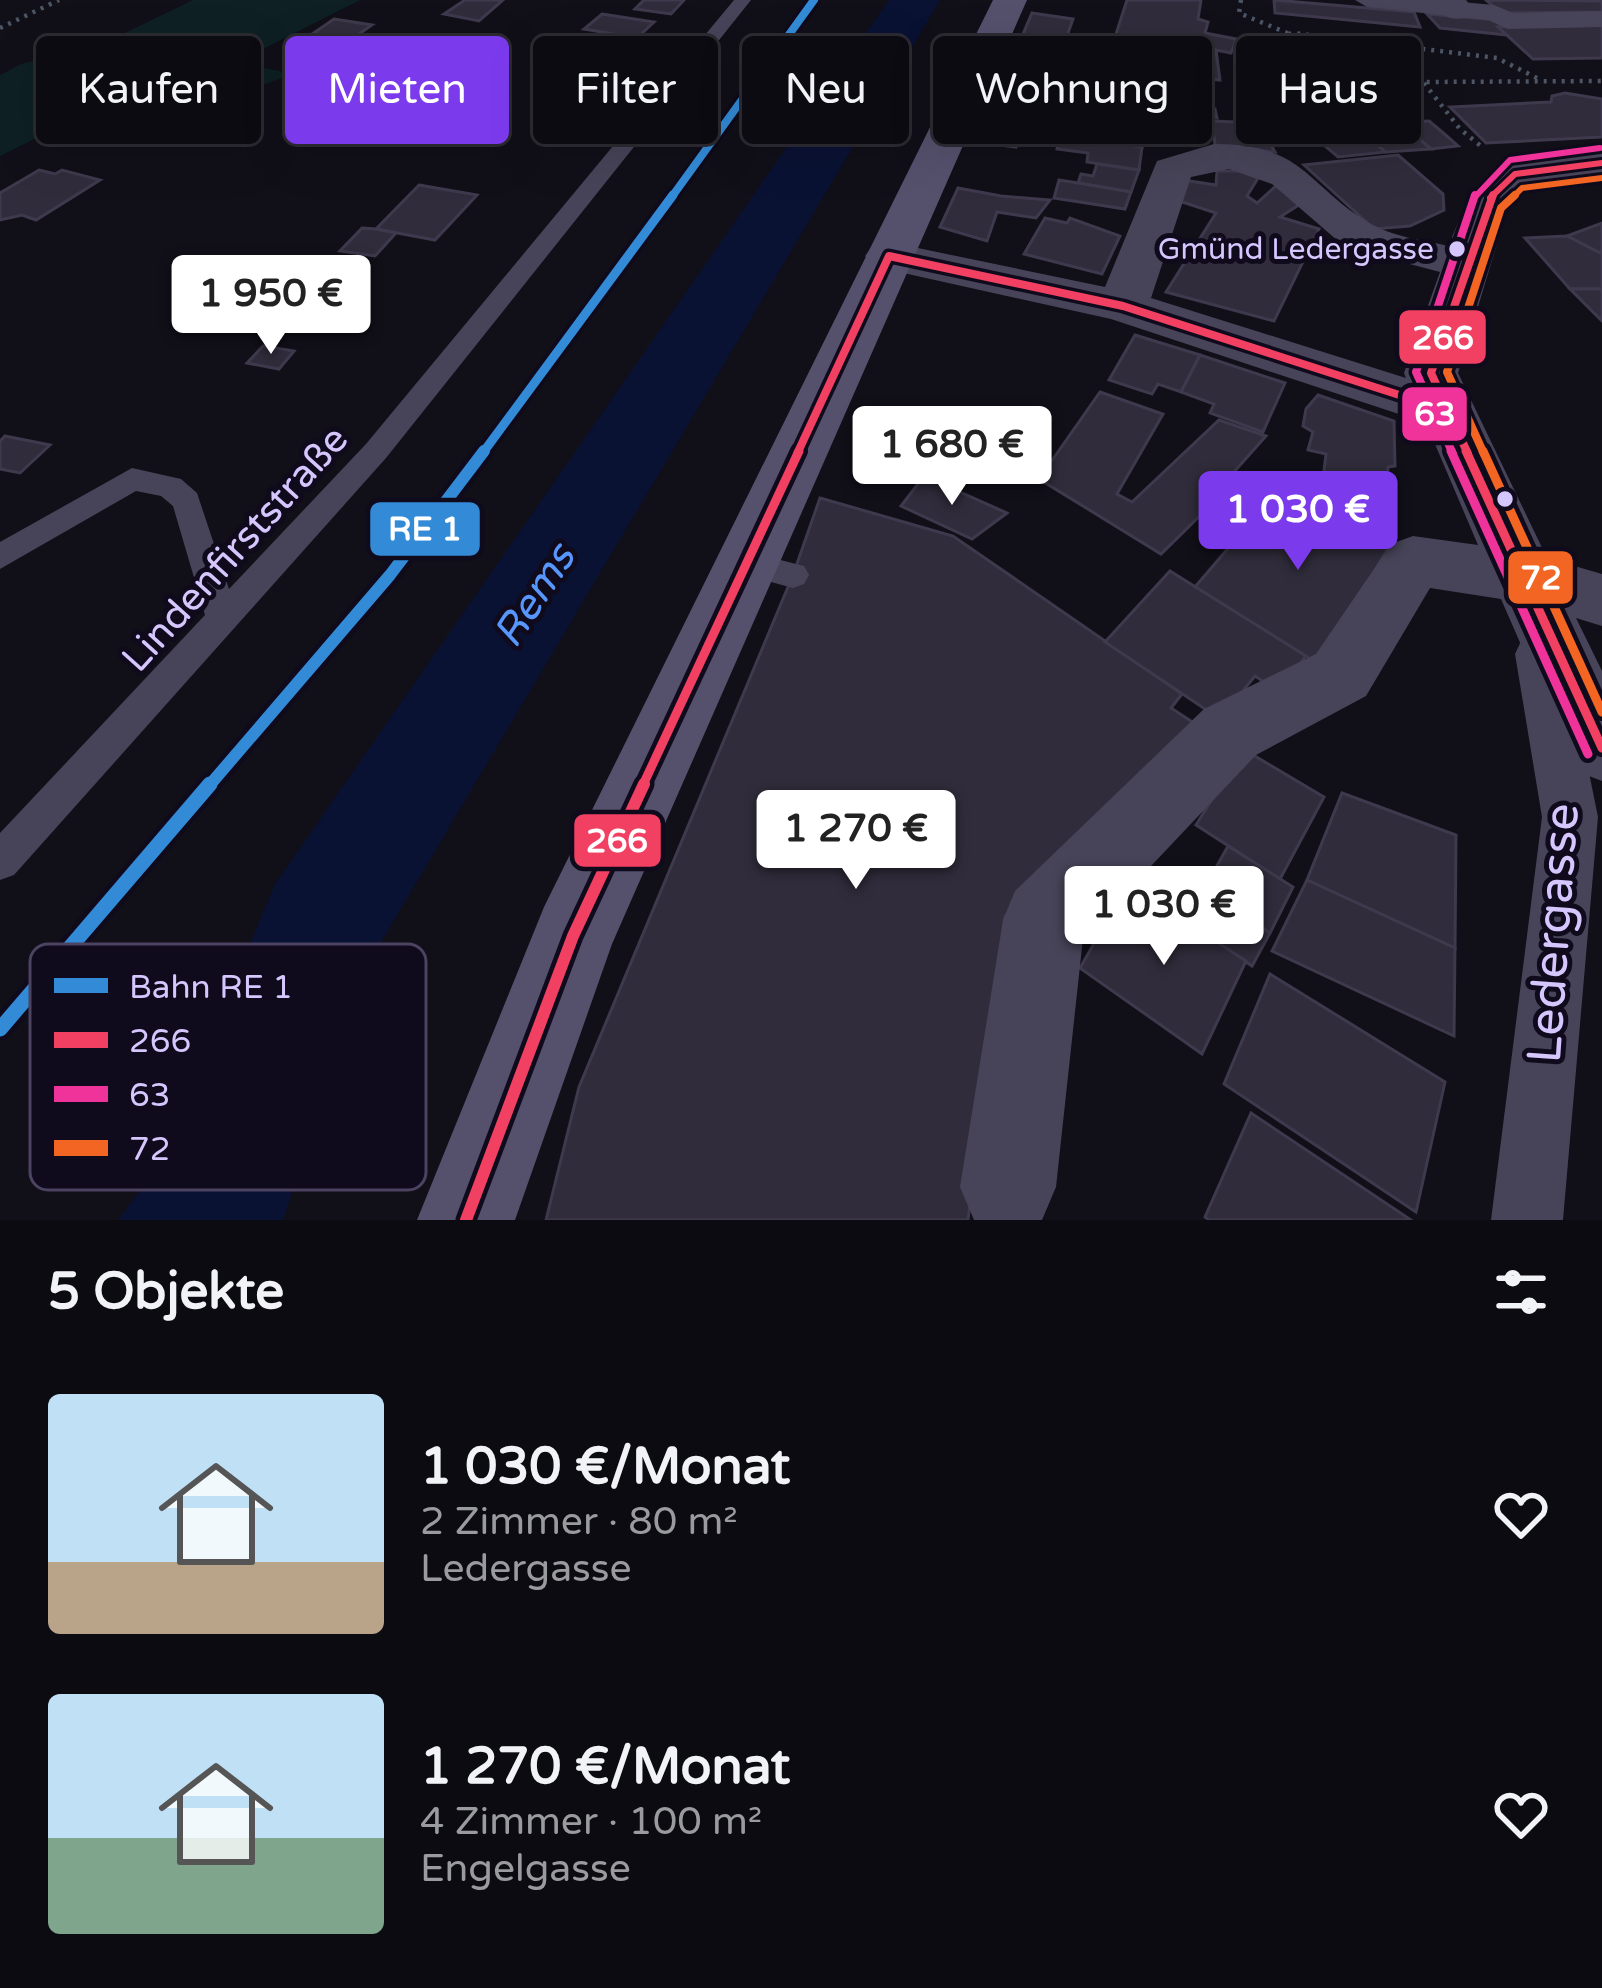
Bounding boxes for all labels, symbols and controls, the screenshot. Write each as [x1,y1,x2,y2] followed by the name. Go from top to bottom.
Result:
[36,36,261,144] chip: Kaufen
[285,36,509,144] chip: Mieten
[533,36,718,144] chip: Filter
[742,36,909,144] chip: Neu
[933,36,1212,144] chip: Wohnung
[1236,36,1421,144] chip: Haus
[1158,231,1434,268] place label: Gmünd Ledergasse
[1446,238,1468,260] marker: Gmünd Ledergasse
[160,255,382,357] pin: 1 950 €
[199,270,343,317] text: 1 950 €
[1397,308,1488,366] line badge: 266
[1412,319,1474,358] text: 266
[1400,385,1469,443] line badge: 63
[1414,395,1456,434] text: 63
[841,406,1063,508] pin: 1 680 €
[112,416,358,682] street label: Lindenfirststraße
[880,421,1024,468] text: 1 680 €
[1187,471,1409,573] pin: 1 030 €
[1226,486,1370,533] text: 1 030 €
[1494,488,1516,510] unlabelled marker
[368,500,482,558] line badge: RE 1
[388,510,462,549] text: RE 1
[482,532,588,657] water label: Rems
[1506,549,1575,606] line badge: 72
[1520,559,1562,598] text: 72
[745,790,967,892] pin: 1 270 €
[1516,801,1592,1065] street label: Ledergasse
[784,805,928,852] text: 1 270 €
[572,812,663,869] line badge: 266
[586,822,648,861] text: 266
[1053,866,1275,968] pin: 1 030 €
[1092,881,1236,928] text: 1 030 €
[30,944,426,1190] legend
[129,968,293,1007] text: Bahn RE 1
[129,1022,191,1061] text: 266
[129,1076,170,1115] text: 63
[129,1130,170,1169] text: 72
[1488,1259,1554,1325] icon: filters
[48,1261,284,1323] text: 5 Objekte
[420,1436,790,1498] text: 1 030 €/Monat
[144,1442,288,1586] icon: home
[1488,1481,1554,1547] icon: heart
[420,1498,738,1545] text: 2 Zimmer · 80 m²
[420,1545,632,1592] text: Ledergasse
[420,1736,790,1798] text: 1 270 €/Monat
[144,1742,288,1886] icon: home
[1488,1781,1554,1847] icon: heart
[420,1798,762,1845] text: 4 Zimmer · 100 m²
[420,1845,631,1892] text: Engelgasse

